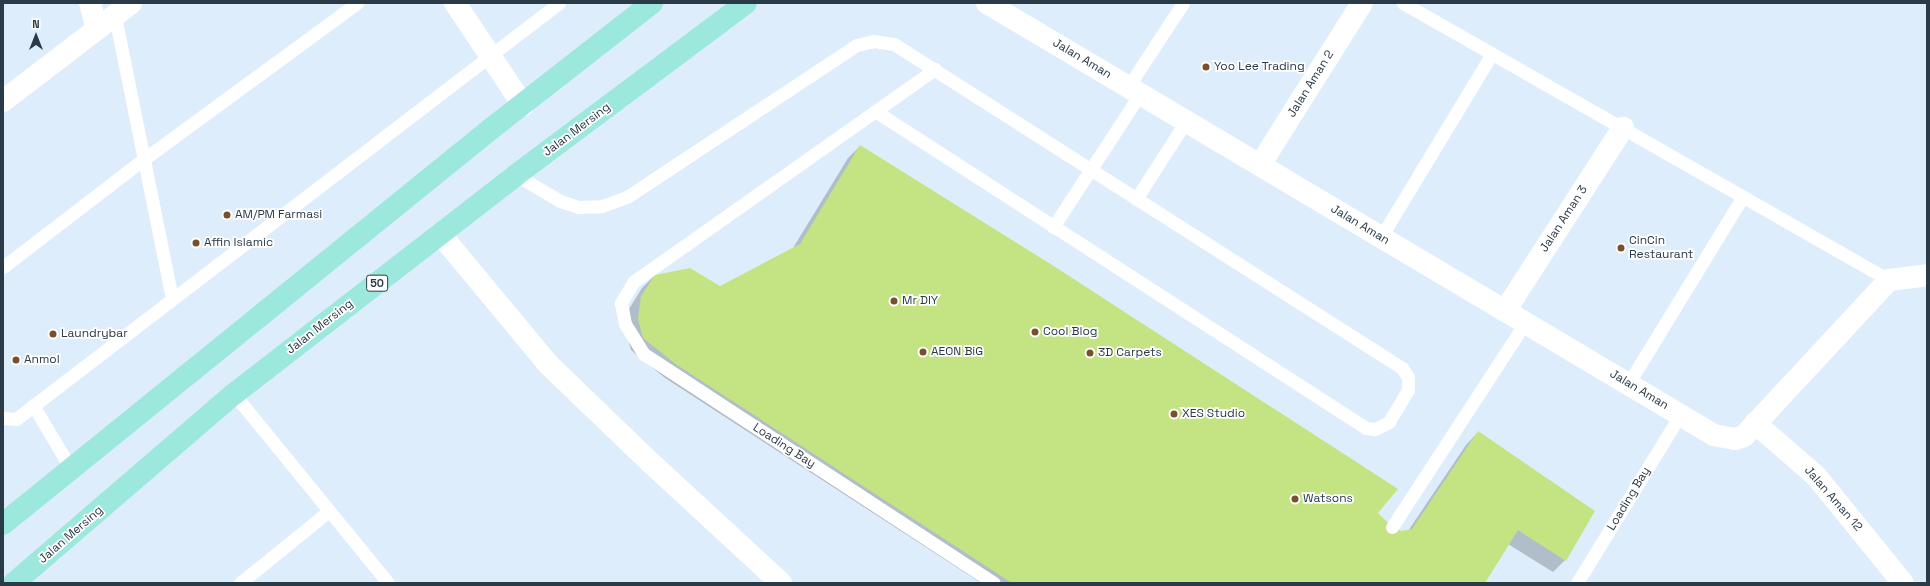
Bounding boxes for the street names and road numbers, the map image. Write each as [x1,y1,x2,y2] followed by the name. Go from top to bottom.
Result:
[1050,36,1114,82] street label: Jalan Aman
[1285,48,1337,120] street label: Jalan Aman 2
[541,100,613,160] street label: Jalan Mersing
[1537,183,1591,255] street label: Jalan Aman 3
[1328,202,1392,248] street label: Jalan Aman
[366,274,388,292] road number: 50
[284,297,356,357] street label: Jalan Mersing
[1607,367,1671,413] street label: Jalan Aman
[750,420,818,472] street label: Loading Bay
[1801,464,1865,534] street label: Jalan Aman 12
[1604,465,1654,533] street label: Loading Bay
[36,503,106,567] street label: Jalan Mersing

